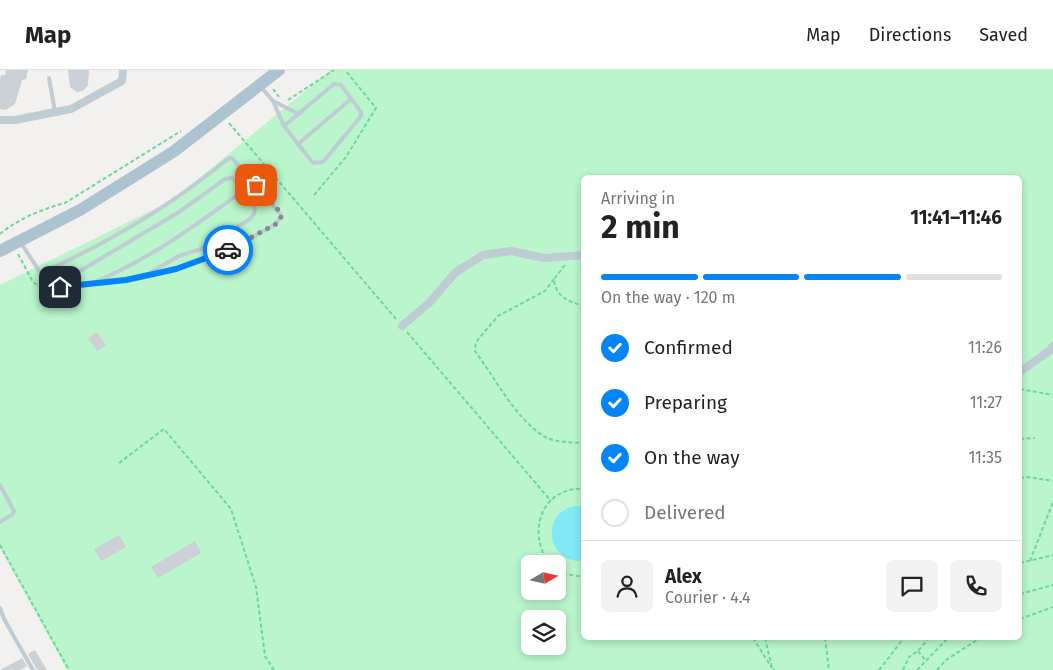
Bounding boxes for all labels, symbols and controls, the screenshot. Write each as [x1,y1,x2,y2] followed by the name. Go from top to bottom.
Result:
[25,21,71,49] text: Map
[806,24,841,46] text: Map
[869,24,951,46] text: Directions
[979,24,1028,46] text: Saved
[235,164,277,206] pin
[242,171,270,199] icon: bag
[601,189,675,208] text: Arriving in
[910,206,1002,229] text: 11:41–11:46
[601,208,680,246] text: 2 min
[203,225,253,275] courier
[214,236,242,264] icon: car
[39,266,81,308] pin
[46,273,74,301] icon: home
[601,288,735,307] text: On the way · 120 m
[601,334,629,362] icon: check
[644,336,733,359] text: Confirmed
[968,338,1002,357] text: 11:26
[601,389,629,417] icon: check
[644,391,727,414] text: Preparing
[970,393,1002,412] text: 11:27
[601,444,629,472] icon: check
[644,446,740,469] text: On the way
[968,448,1002,467] text: 11:35
[644,501,726,524] text: Delivered
[521,555,566,600] north arrow
[521,555,566,655] map controls
[601,560,653,612] button: person
[886,560,938,612] button: chat
[950,560,1002,612] button: phone
[665,565,702,588] text: Alex
[665,588,751,607] text: Courier · 4.4
[521,610,566,655] button: layers

